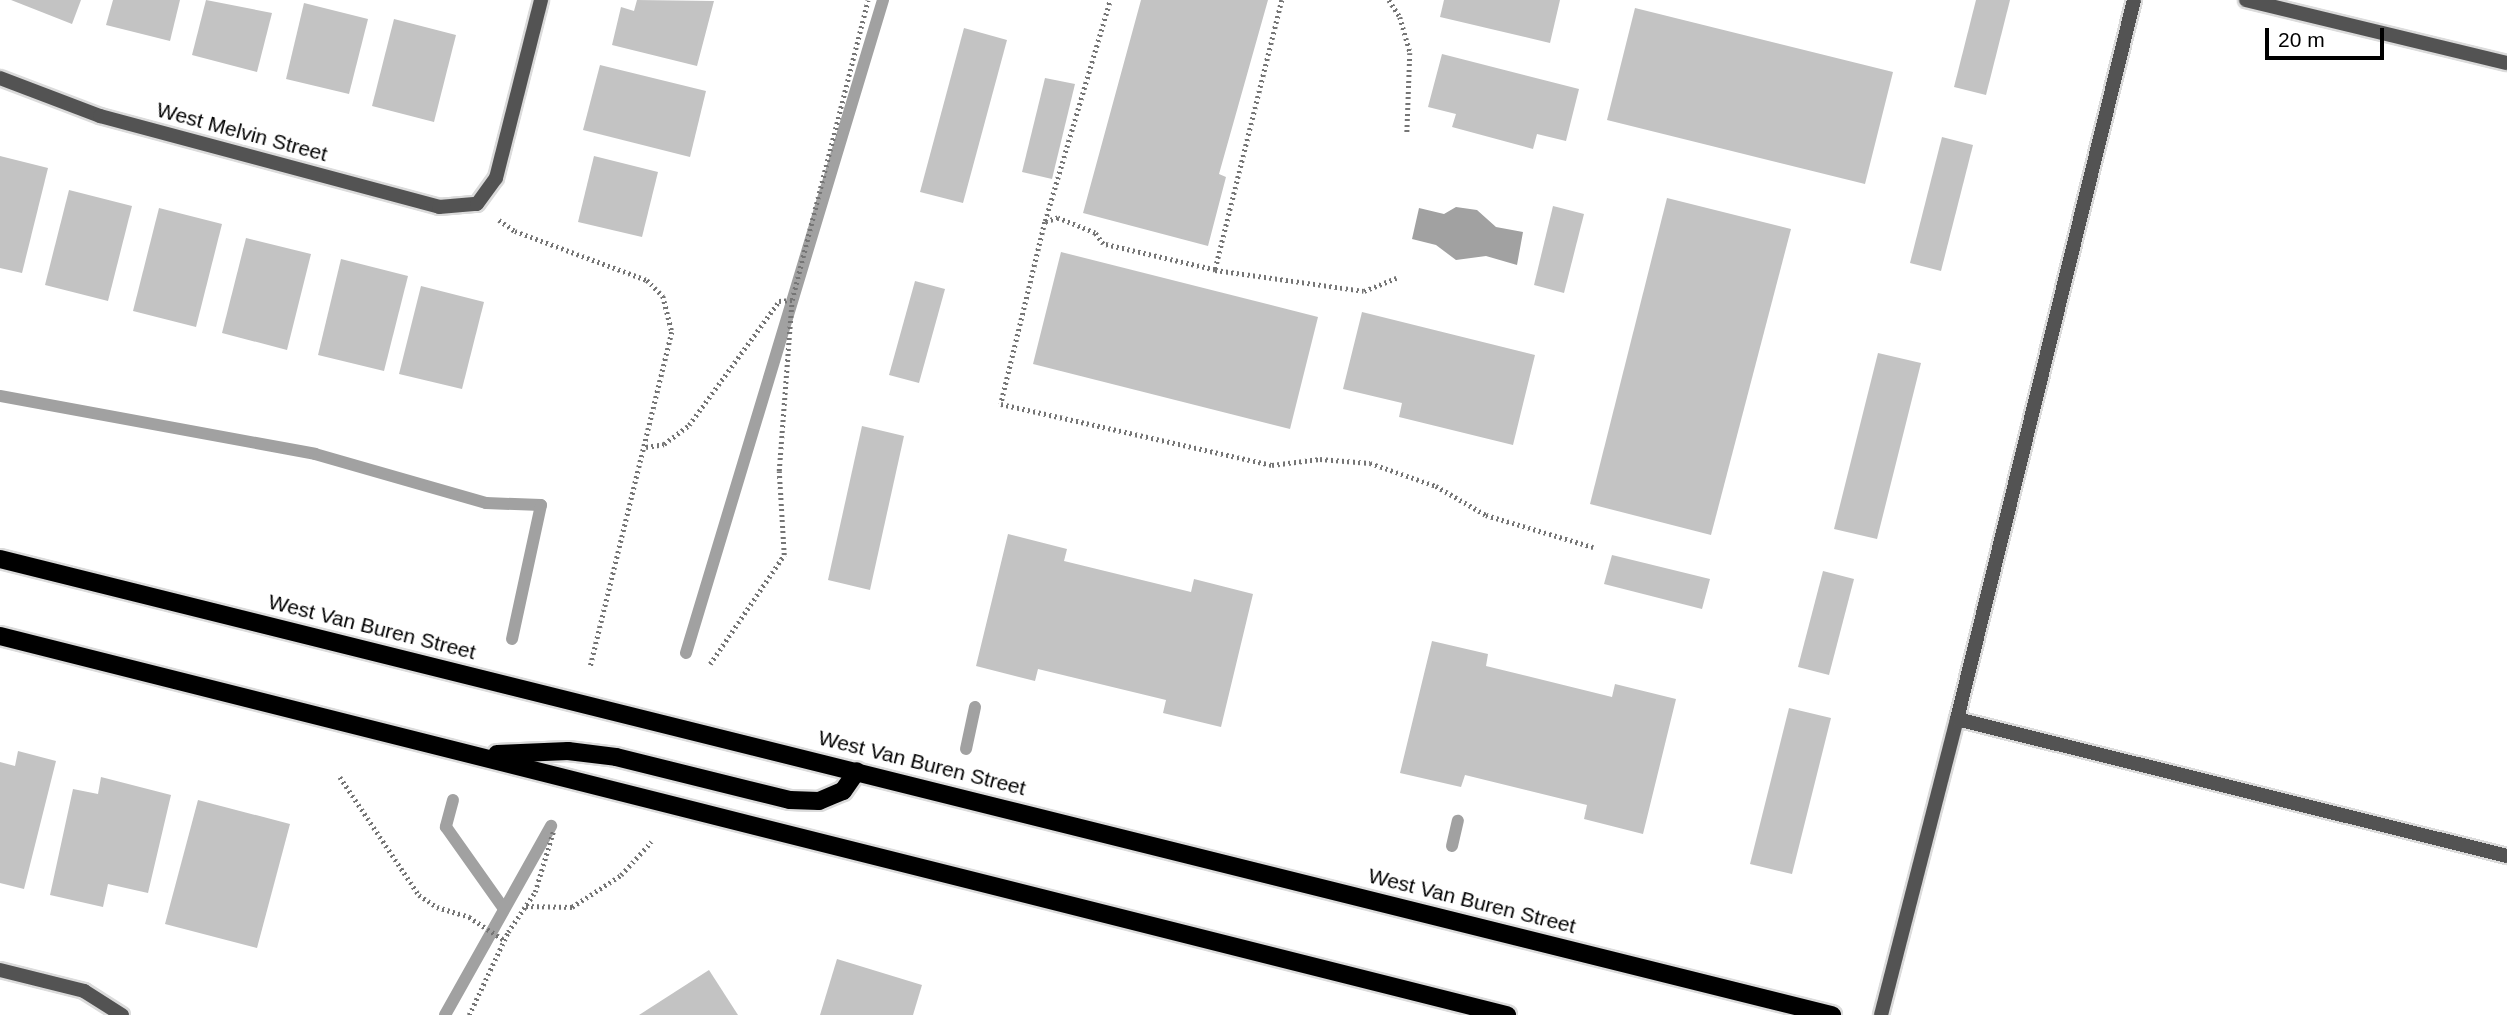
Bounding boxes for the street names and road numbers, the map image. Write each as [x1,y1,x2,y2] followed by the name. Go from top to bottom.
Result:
[154,97,330,167] street label: West Melvin Street
[266,589,478,665] street label: West Van Buren Street
[816,725,1028,801] street label: West Van Buren Street
[1366,863,1578,939] street label: West Van Buren Street

